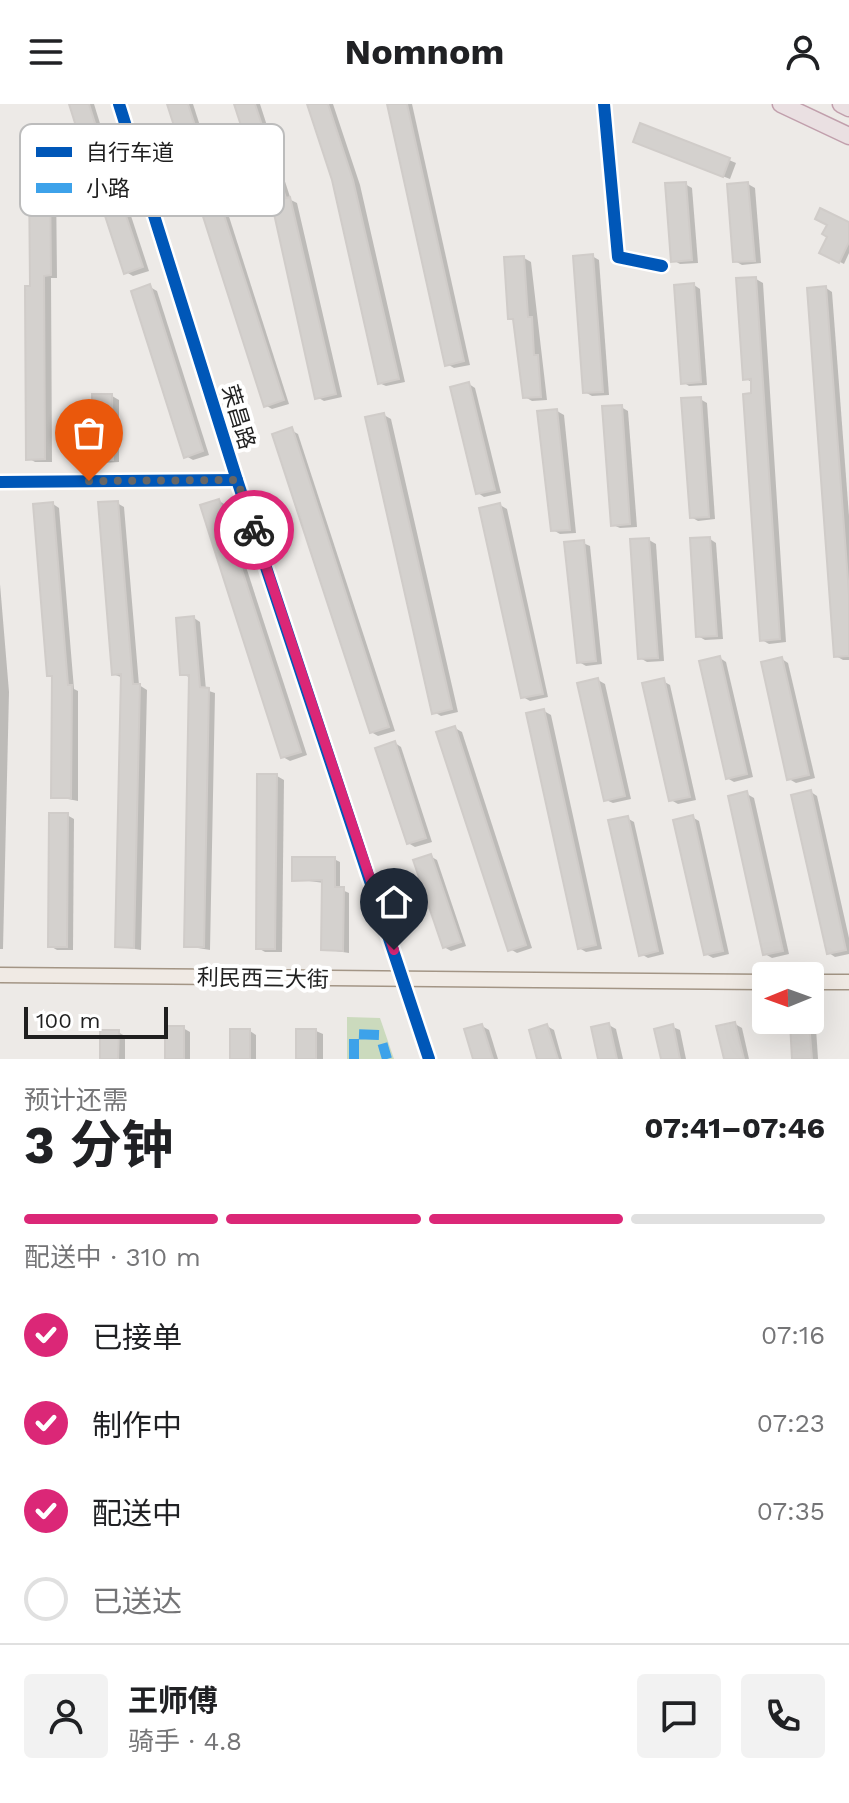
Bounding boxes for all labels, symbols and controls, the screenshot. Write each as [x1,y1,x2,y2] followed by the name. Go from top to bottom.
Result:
[24,30,68,74] icon: menu
[781,30,825,74] icon: person
[345,31,504,73] text: Nomnom
[20,124,284,216] legend
[86,140,174,165] text: 自行车道
[86,176,130,201] text: 小路
[217,382,260,452] street label: 荣昌路
[55,399,123,481] pin
[67,411,111,455] icon: bag
[214,490,294,570] courier
[232,508,276,552] icon: bike
[360,868,428,950] pin
[372,880,416,924] icon: home
[752,962,824,1034] north arrow
[752,962,824,1034] map controls
[197,965,329,992] street label: 利民西三大街
[24,1003,168,1039] scale bar
[36,1008,100,1033] text: 100 m
[24,1085,128,1115] text: 预计还需
[644,1110,825,1145] text: 07:41–07:46
[24,1115,174,1176] text: 3 分钟
[24,1242,201,1272] text: 配送中 · 310 m
[24,1313,68,1357] icon: check
[92,1320,182,1355] text: 已接单
[761,1320,825,1350] text: 07:16
[24,1401,68,1445] icon: check
[92,1408,182,1443] text: 制作中
[757,1408,825,1438] text: 07:23
[24,1489,68,1533] icon: check
[92,1496,182,1531] text: 配送中
[757,1496,825,1526] text: 07:35
[92,1584,182,1619] text: 已送达
[24,1674,108,1758] button: person
[637,1674,721,1758] button: chat
[741,1674,825,1758] button: phone
[128,1683,218,1718] text: 王师傅
[128,1726,242,1756] text: 骑手 · 4.8

